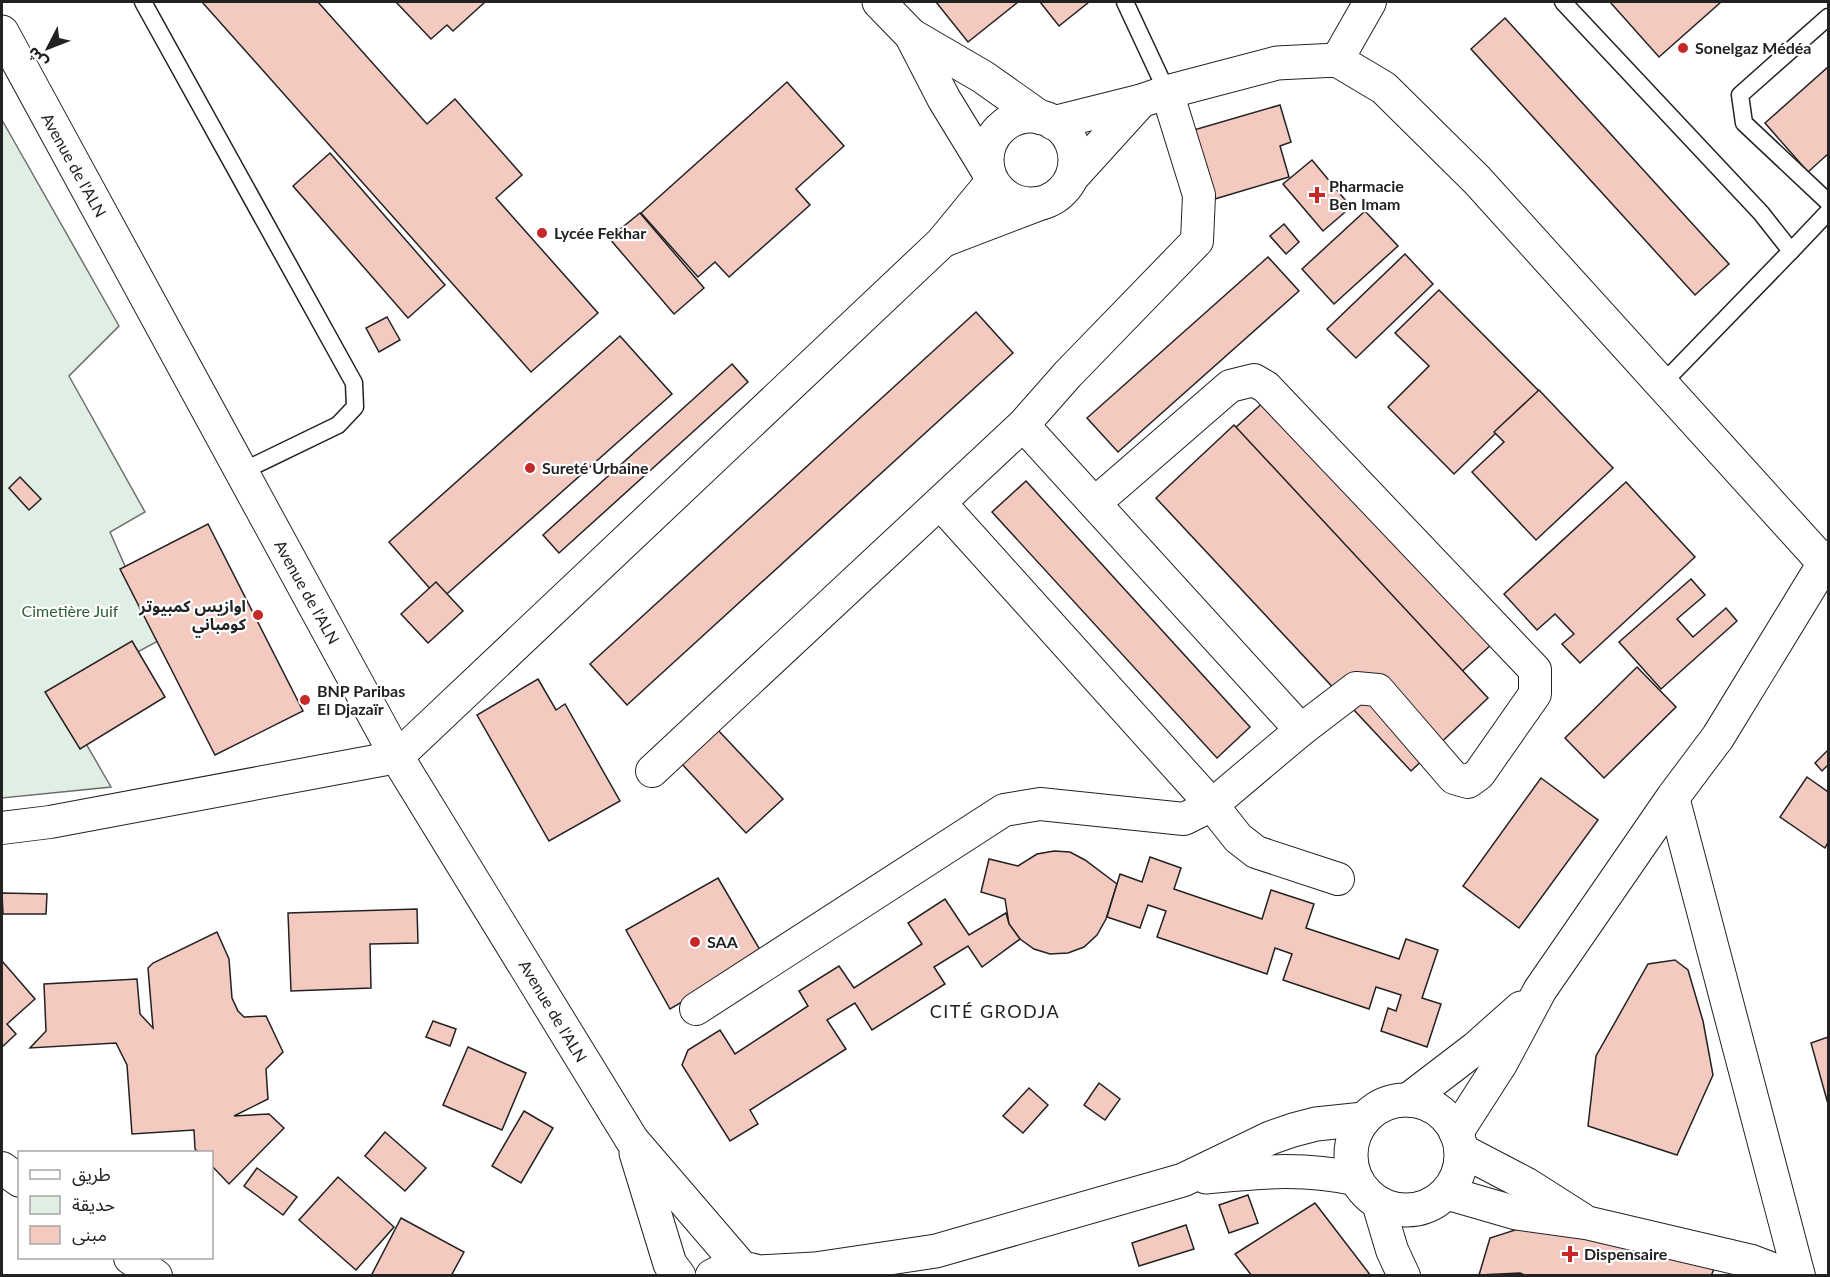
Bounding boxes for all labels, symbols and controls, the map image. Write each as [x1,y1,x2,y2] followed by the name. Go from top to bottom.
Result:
[18,18,78,78] north arrow
[1695,38,1811,57] place label: Sonelgaz Médéa
[1676,41,1690,55] marker: Sonelgaz Médéa
[22,43,52,73] text: ش
[38,109,111,220] street label: Avenue de l'ALN
[1329,176,1404,213] place label: Pharmacie Ben Imam
[1310,188,1324,202] marker: Pharmacie Ben Imam
[554,223,646,242] place label: Lycée Fekhar
[535,226,549,240] marker: Lycée Fekhar
[542,458,649,477] place label: Sureté Urbaine
[523,461,537,475] marker: Sureté Urbaine
[271,536,344,647] street label: Avenue de l'ALN
[138,596,247,638] place label: اوازيس كمبيوتر كومباني
[22,601,119,620] park label: Cimetière Juif
[251,608,265,622] marker: اوازيس كمبيوتر كومباني
[317,681,405,718] place label: BNP Paribas El Djazaïr
[298,693,312,707] marker: BNP Paribas El Djazaïr
[707,932,739,951] place label: SAA
[688,935,702,949] marker: SAA
[515,956,591,1065] street label: Avenue de l'ALN
[930,1000,1060,1022] district label: CITÉ GRODJA
[18,1151,213,1259] legend
[72,1163,111,1186] text: طريق
[72,1193,115,1215] text: حديقة
[72,1223,107,1246] text: مبنى
[1584,1244,1668,1263] place label: Dispensaire
[1561,1245,1579,1263] marker: Dispensaire

